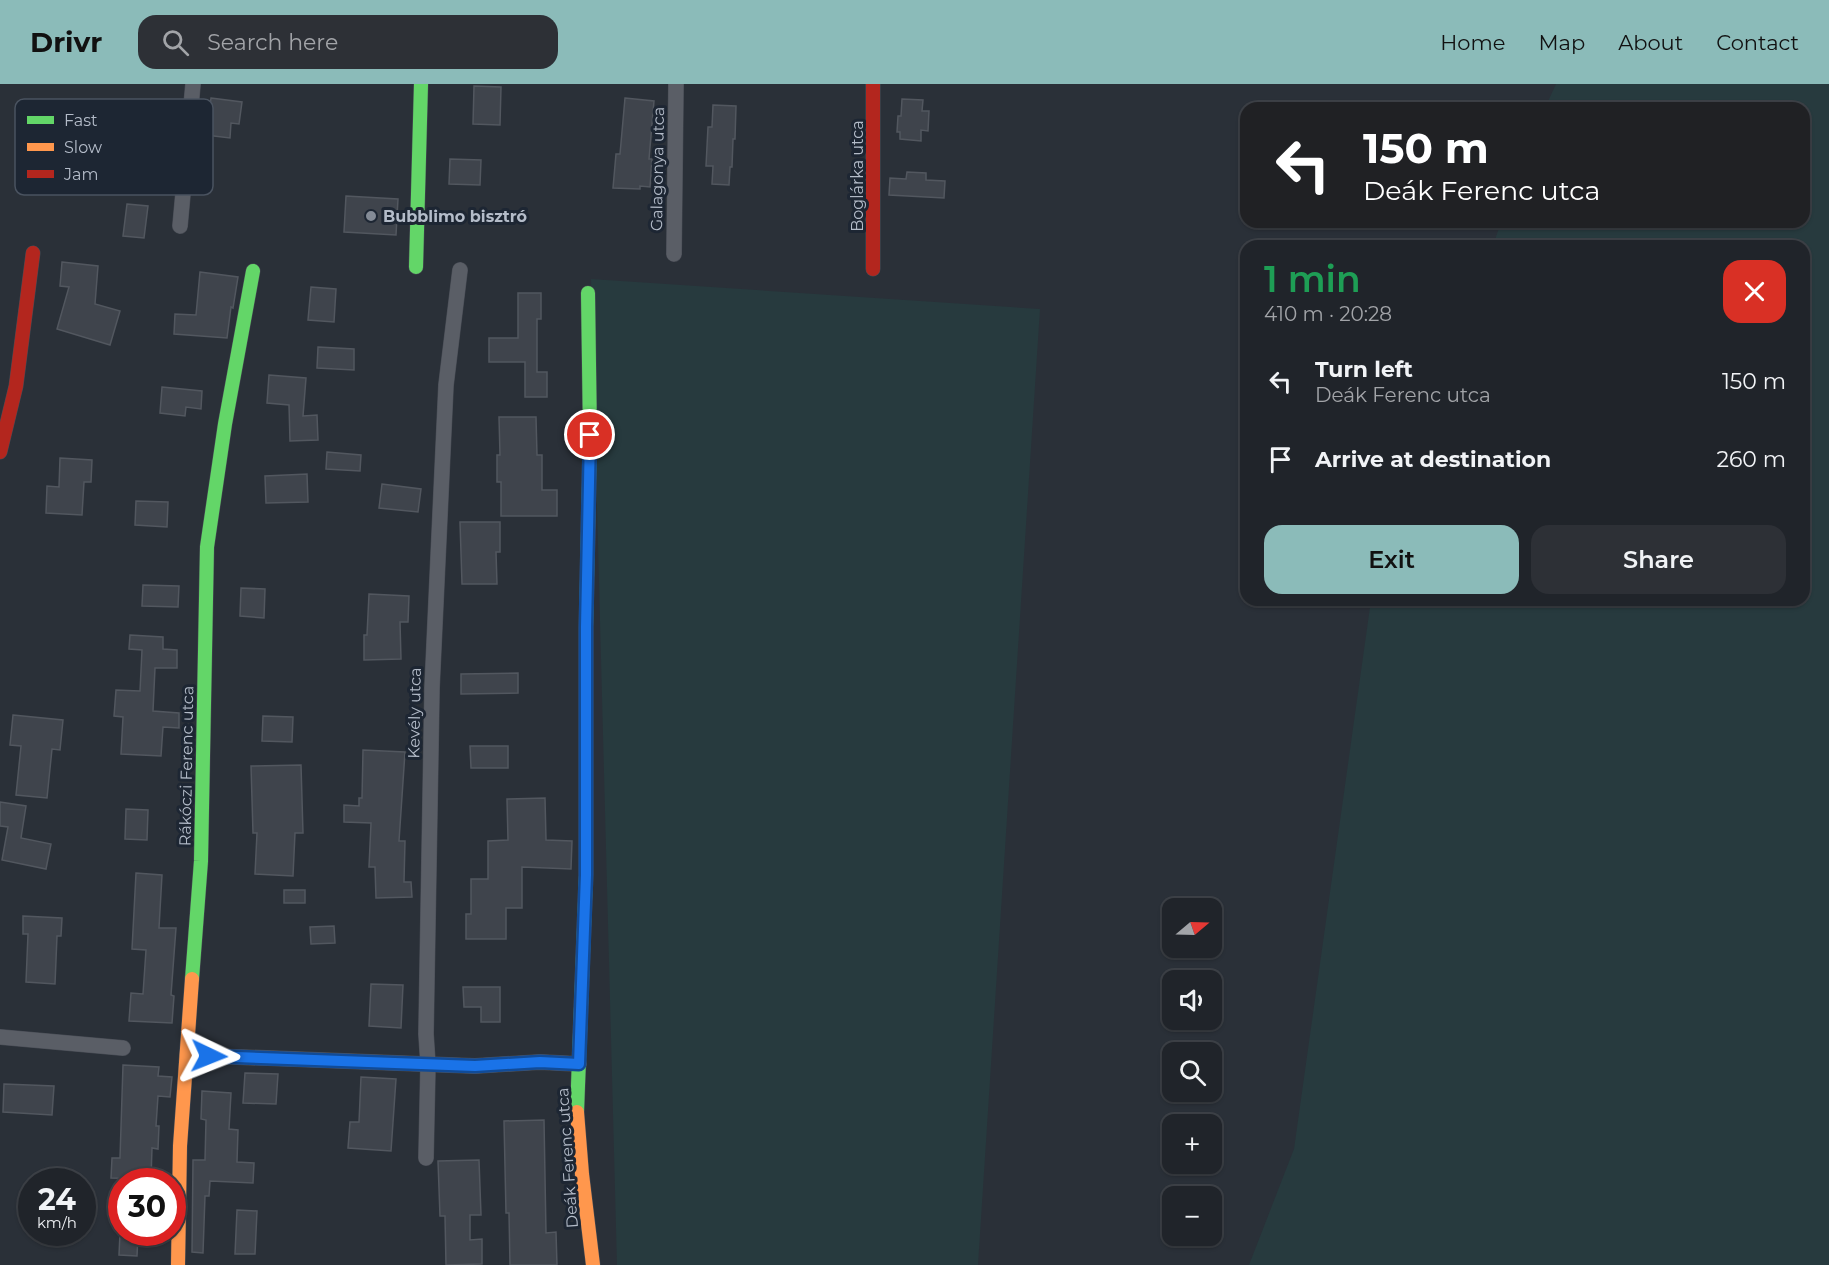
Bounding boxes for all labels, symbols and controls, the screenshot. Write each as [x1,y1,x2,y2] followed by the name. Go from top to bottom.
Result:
[138,15,558,69] search box
[30,25,102,59] text: Drivr
[159,26,192,59] icon: search
[207,29,338,56] text: Search here
[1440,30,1505,55] text: Home
[1538,30,1585,55] text: Map
[1618,30,1683,55] text: About
[1716,30,1799,55] text: Contact
[15,99,213,195] legend
[647,107,668,231] street label: Galagonya utca
[64,111,98,130] text: Fast
[848,120,867,232] street label: Boglárka utca
[1363,122,1489,174] text: 150 m
[1264,126,1342,204] icon: left
[64,138,102,157] text: Slow
[63,165,98,184] text: Jam
[1363,174,1600,207] text: Deák Ferenc utca
[383,207,527,226] place label: Bubblimo bisztró
[364,209,378,223] marker: Bubblimo bisztró
[1264,257,1361,301] text: 1 min
[1723,260,1786,323] button: close
[1264,302,1392,326] text: 410 m · 20:28
[1315,356,1413,383] text: Turn left
[1264,365,1297,398] icon: left
[1722,368,1786,395] text: 150 m
[1315,383,1491,407] text: Deák Ferenc utca
[564,409,615,460] pin
[573,418,606,451] icon: arrive
[1264,443,1297,476] icon: arrive
[1315,446,1551,473] text: Arrive at destination
[1716,446,1786,473] text: 260 m
[1264,525,1519,594] button: Exit
[1531,525,1786,594] button: Share
[404,667,425,759] street label: Kevély utca
[176,686,197,846] street label: Rákóczi Ferenc utca
[1162,898,1222,958] north arrow
[1162,898,1222,1246] map controls
[1162,970,1222,1030] button: sound
[177,1024,241,1088] position arrow
[1162,1042,1222,1102] button: search
[553,1087,582,1229] street label: Deák Ferenc utca
[1162,1114,1222,1174] button: +
[108,1168,186,1246] speed limit sign: 30
[38,1181,76,1218] text: 24
[1162,1186,1222,1246] button: −
[37,1213,77,1232] text: km/h

